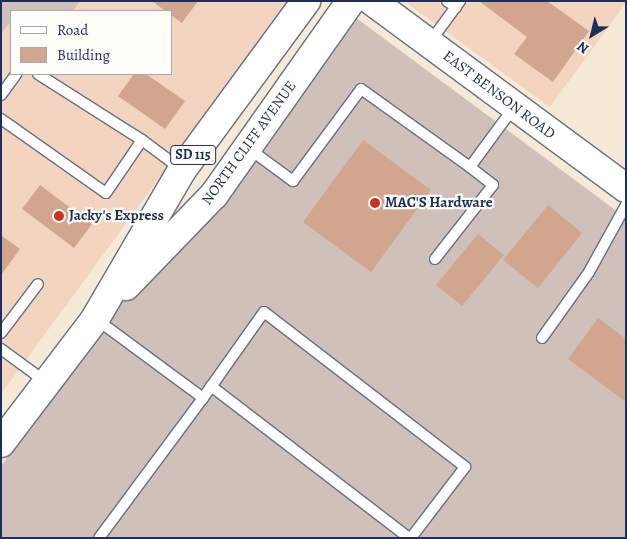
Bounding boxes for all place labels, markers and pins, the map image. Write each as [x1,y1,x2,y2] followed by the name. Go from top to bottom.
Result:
[385,194,493,212] place label: MAC'S Hardware
[369,197,381,209] marker: MAC'S Hardware
[69,207,164,225] place label: Jacky's Express
[53,210,65,222] marker: Jacky's Express

